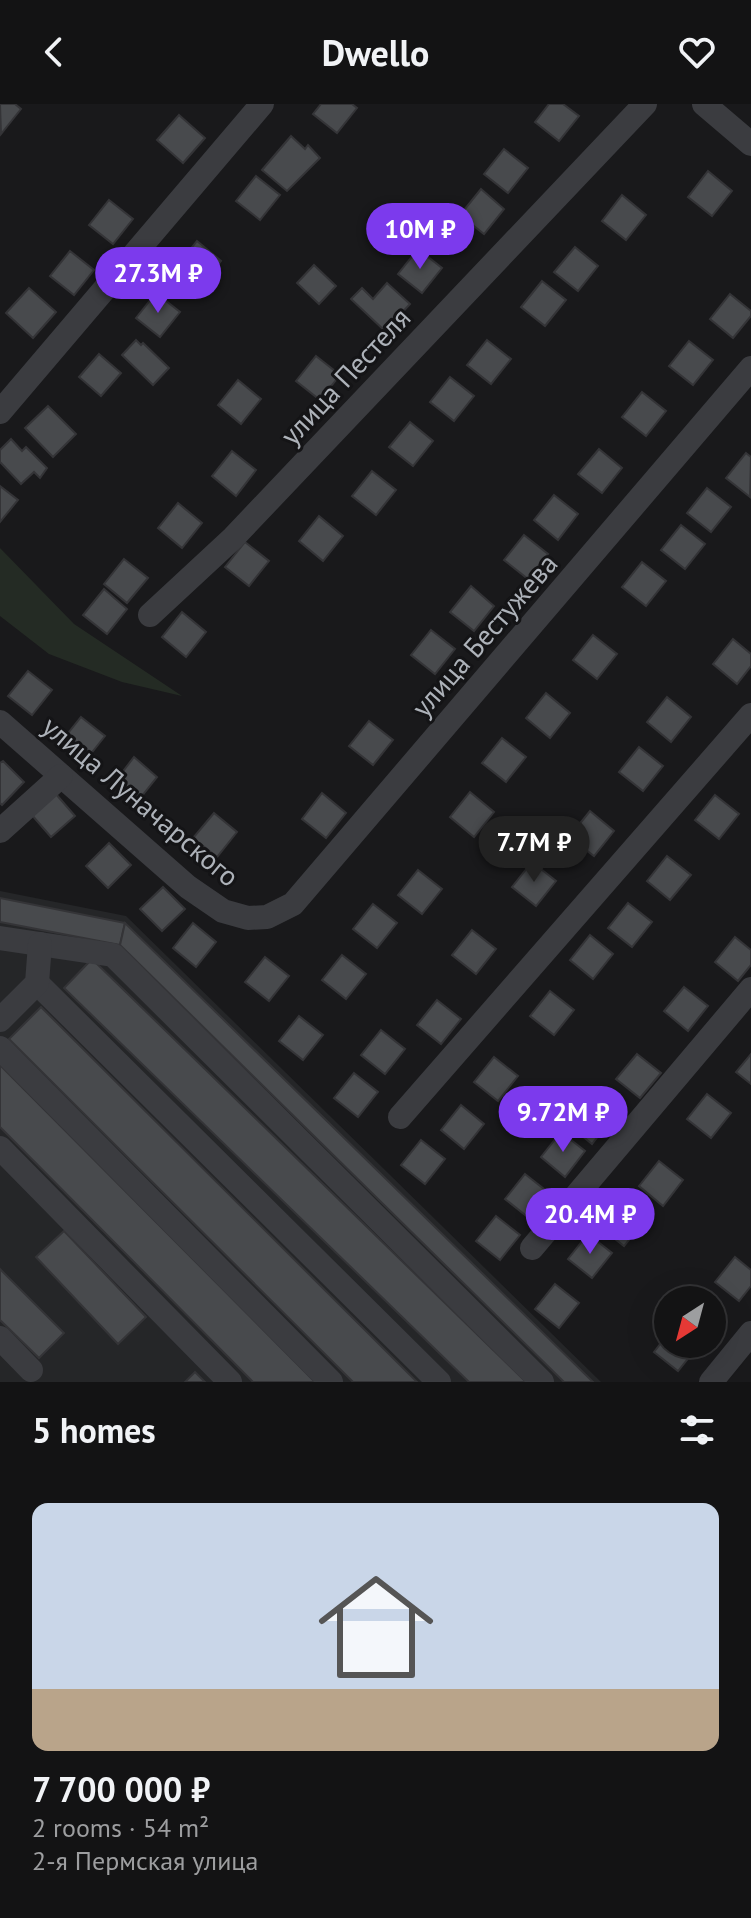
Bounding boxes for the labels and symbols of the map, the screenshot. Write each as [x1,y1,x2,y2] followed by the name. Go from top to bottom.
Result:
[364,203,476,271] pin: 10M ₽
[84,247,232,315] pin: 27.3M ₽
[272,299,418,453] street label: улица Пестеля
[403,546,565,724] street label: улица Бестужева
[35,708,247,894] street label: улица Луначарского
[469,816,599,884] pin: 7.7M ₽
[489,1086,637,1154] pin: 9.72M ₽
[516,1188,664,1256] pin: 20.4M ₽
[654,1286,726,1358] north arrow

